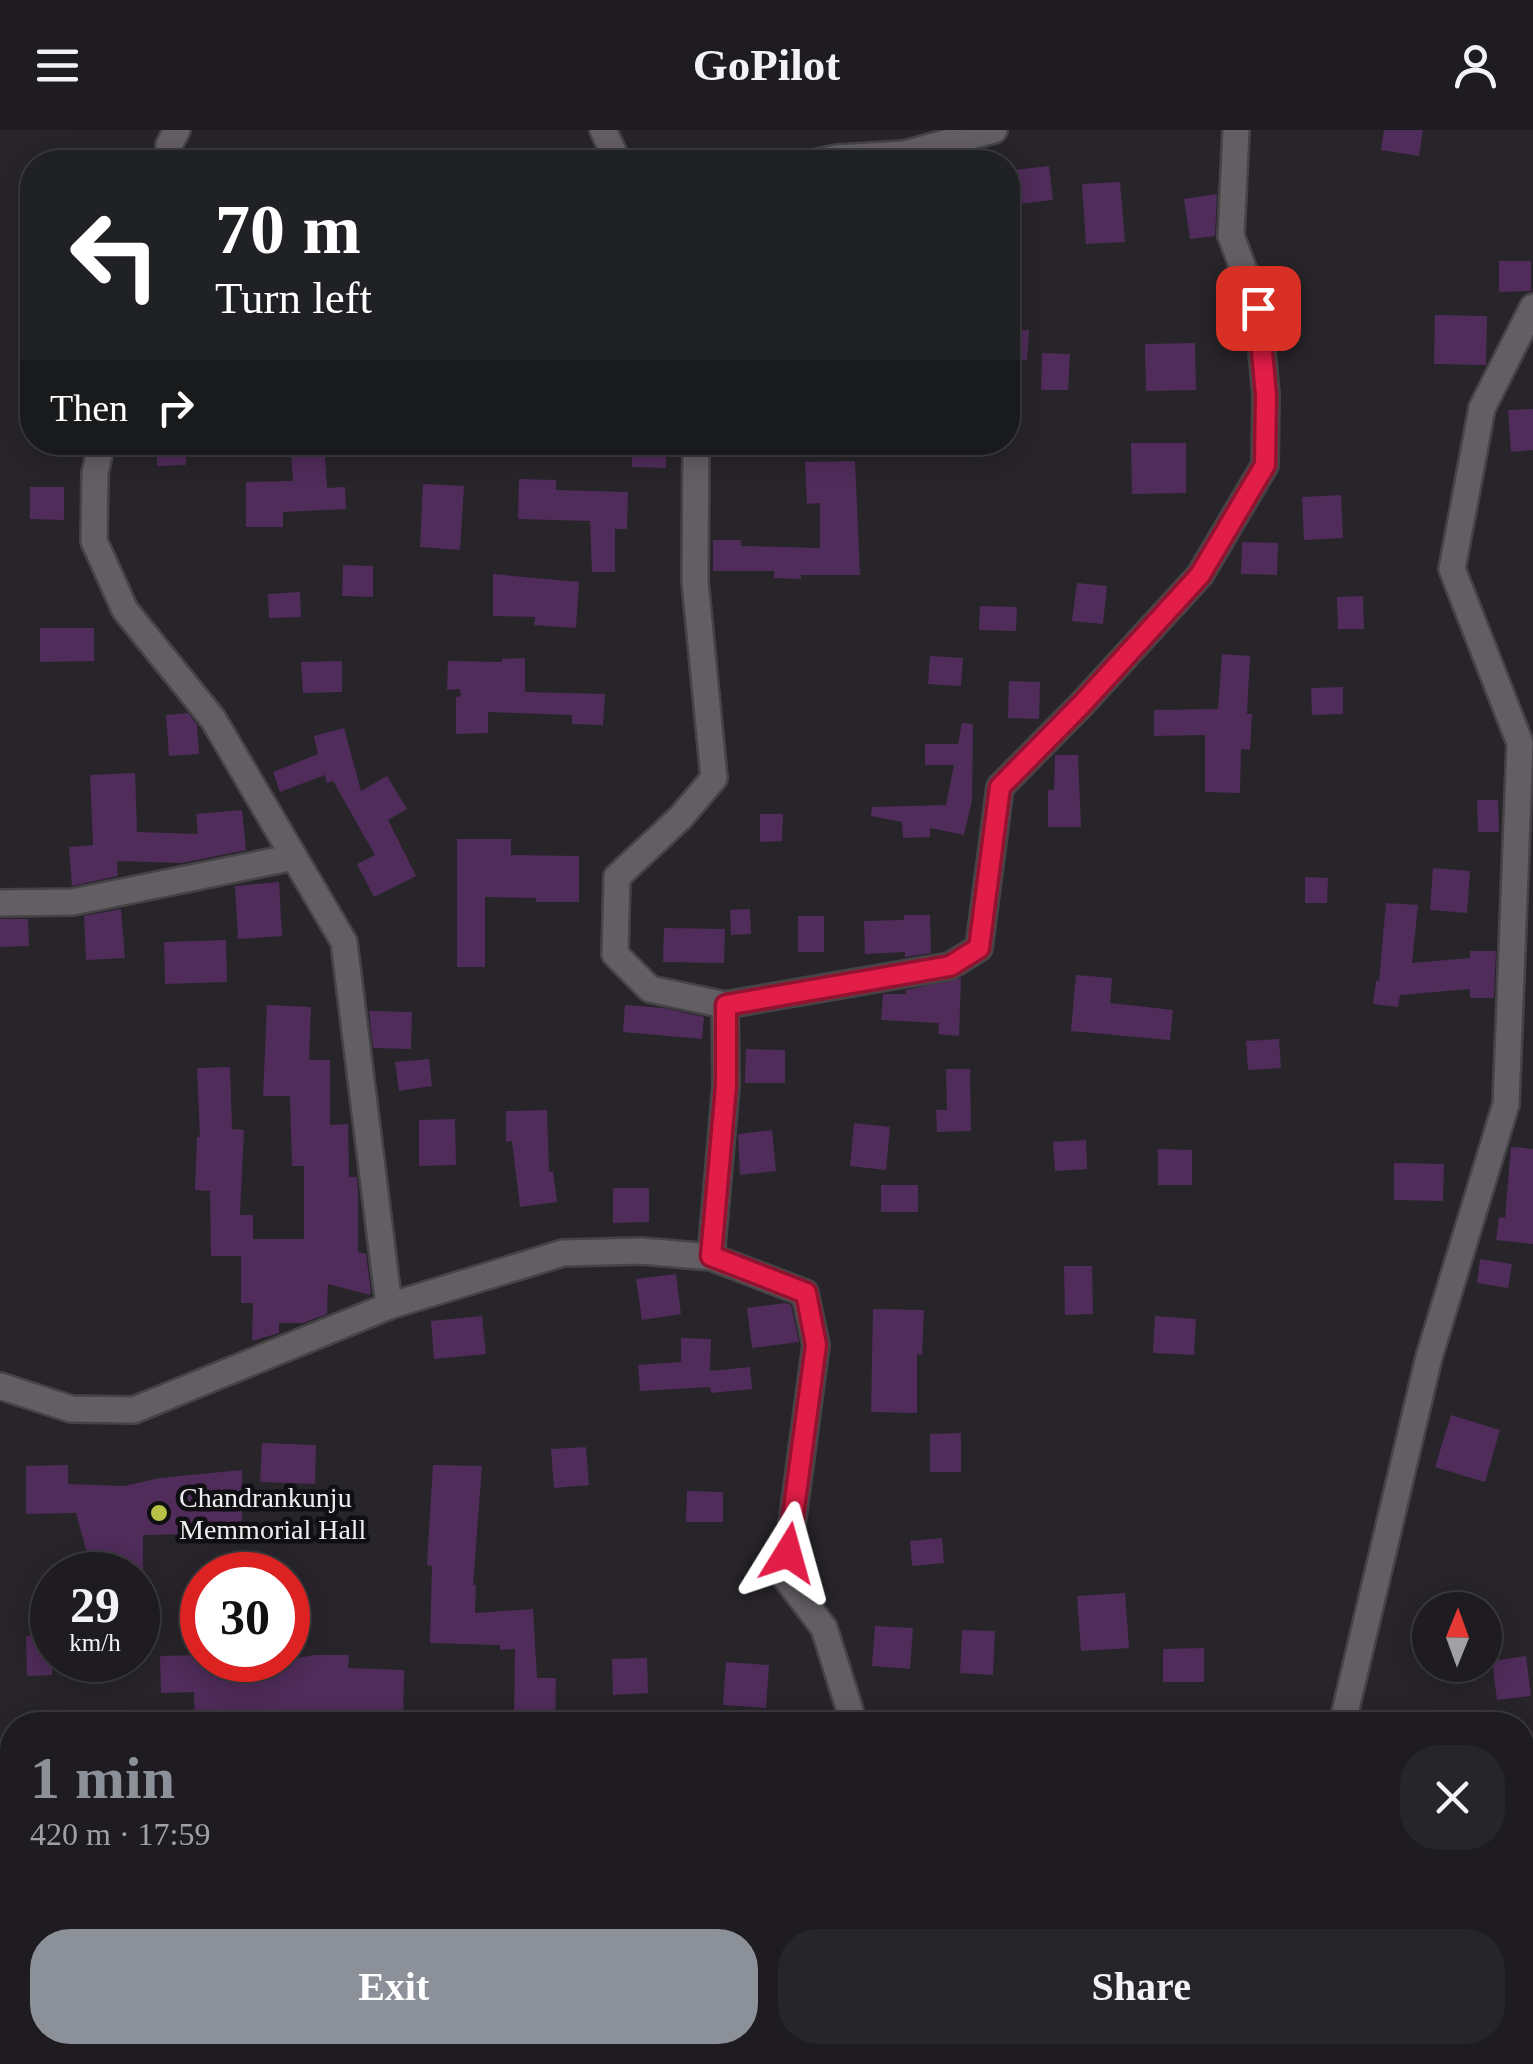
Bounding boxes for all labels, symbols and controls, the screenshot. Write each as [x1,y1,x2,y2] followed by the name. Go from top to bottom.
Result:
[30,38,85,93] icon: menu
[1448,38,1503,93] icon: person
[693,40,840,90] text: GoPilot
[50,190,180,320] icon: left
[215,191,361,268] text: 70 m
[1216,266,1301,351] pin
[215,273,372,323] text: Turn left
[1231,281,1286,336] icon: arrive
[148,380,203,435] icon: right
[50,387,128,429] text: Then
[179,1482,367,1545] place label: Chandrankunju Memmorial Hall
[736,1501,840,1605] position arrow
[148,1502,170,1524] marker: Chandrankunju Memmorial Hall
[180,1552,310,1682] speed limit sign: 30
[70,1577,120,1633] text: 29
[1412,1592,1502,1682] north arrow
[1412,1592,1502,1682] map controls
[69,1629,121,1656] text: km/h
[30,1745,175,1811] text: 1 min
[1400,1745,1505,1850] button: close
[30,1816,210,1852] text: 420 m · 17:59
[30,1929,758,2044] button: Exit
[778,1929,1505,2044] button: Share

